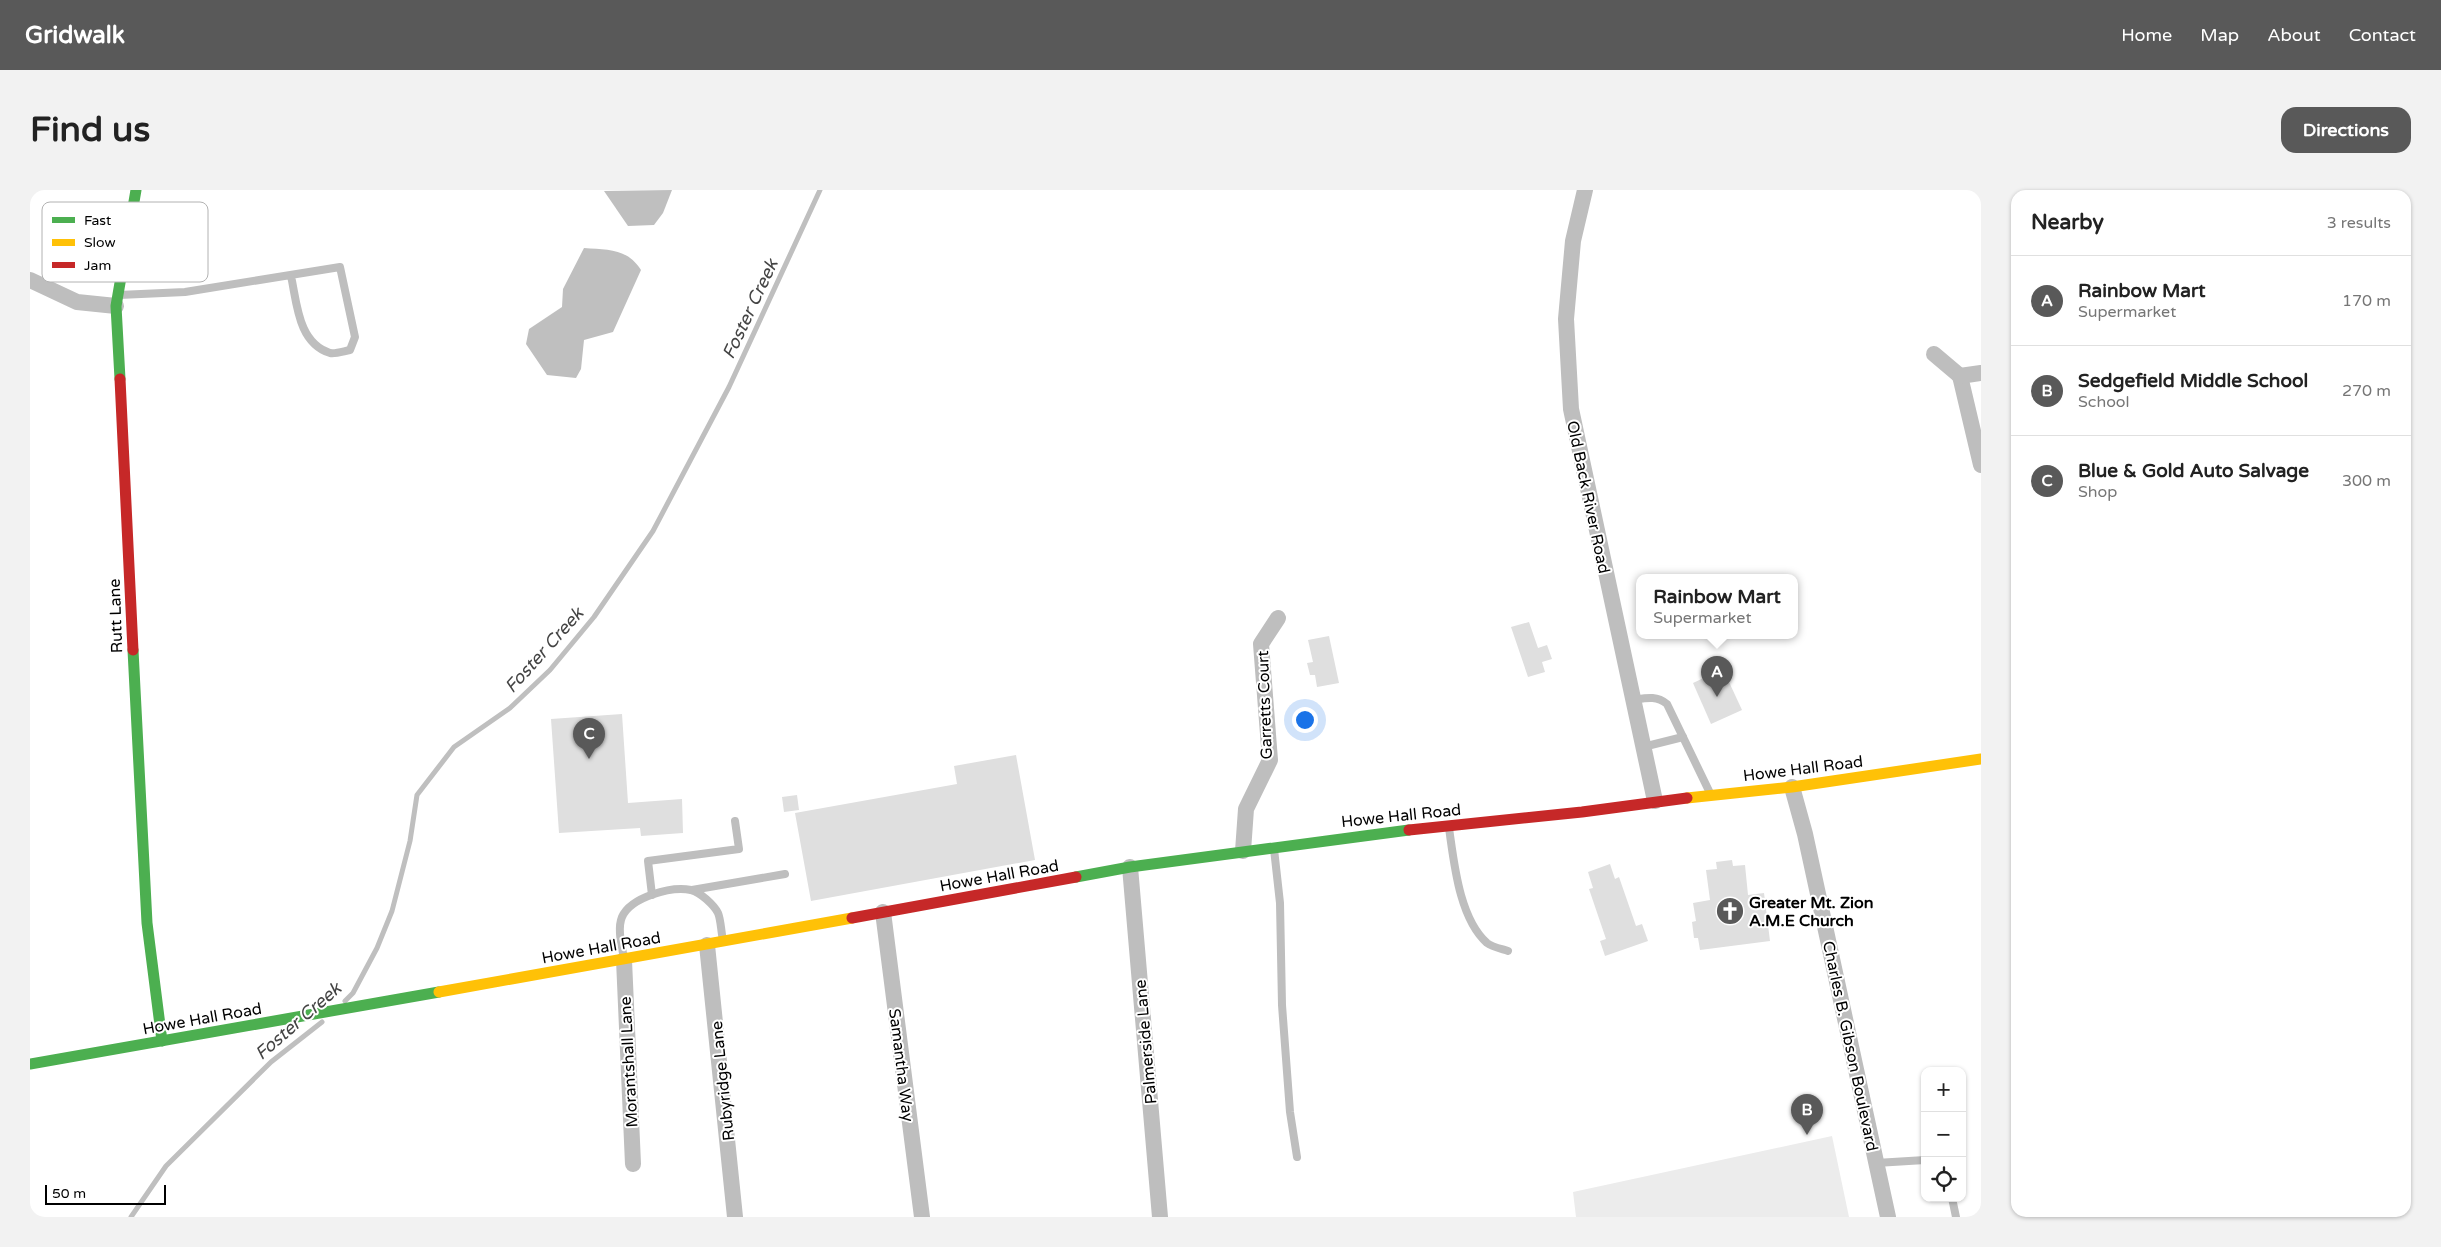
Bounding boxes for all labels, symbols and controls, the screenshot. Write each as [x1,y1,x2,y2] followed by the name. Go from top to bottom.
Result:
[25,21,125,50] text: Gridwalk
[2121,24,2172,46] text: Home
[2200,24,2239,46] text: Map
[2267,24,2321,46] text: About
[2349,24,2416,46] text: Contact
[2281,107,2411,153] button: Directions
[30,109,150,151] text: Find us
[42,202,208,282] legend
[2031,210,2104,235] text: Nearby
[84,212,112,229] text: Fast
[2327,213,2391,233] text: 3 results
[84,234,116,251] text: Slow
[717,255,783,362] water label: Foster Creek
[84,257,111,274] text: Jam
[2078,280,2205,302] text: Rainbow Mart
[2041,291,2053,311] text: A
[2342,291,2391,311] text: 170 m
[2078,302,2176,322] text: Supermarket
[2078,370,2308,392] text: Sedgefield Middle School
[2041,381,2053,401] text: B
[2342,381,2391,401] text: 270 m
[2078,392,2130,412] text: School
[1562,419,1614,576] street label: Old Back River Road
[2078,460,2309,482] text: Blue & Gold Auto Salvage
[2041,471,2053,491] text: C
[2342,471,2391,491] text: 300 m
[2078,482,2117,502] text: Shop
[1636,574,1798,639] popup
[105,578,127,654] street label: Rutt Lane
[1653,586,1781,608] text: Rainbow Mart
[500,602,589,697] water label: Foster Creek
[1653,608,1752,628] text: Supermarket
[1253,650,1277,760] street label: Garretts Court
[1701,656,1733,697] pin: A
[1292,707,1318,733] your location
[573,718,605,759] pin: C
[1742,752,1864,786] street label: Howe Hall Road
[1340,800,1462,832] street label: Howe Hall Road
[938,856,1060,896] street label: Howe Hall Road
[1749,893,1874,931] place label: Greater Mt. Zion A.M.E Church
[1715,896,1745,926] church icon: Greater Mt. Zion A.M.E Church
[540,928,662,968] street label: Howe Hall Road
[1818,939,1882,1153] street label: Charles B. Gibson Boulevard
[250,977,347,1065] water label: Foster Creek
[1131,979,1161,1105] street label: Palmerside Lane
[616,996,642,1128] street label: Morantshall Lane
[141,999,263,1039] street label: Howe Hall Road
[884,1007,918,1123] street label: Samantha Way
[707,1020,739,1142] street label: Rubyridge Lane
[1921,1067,1966,1202] map controls
[1921,1067,1966,1112] button: +
[1791,1094,1823,1135] pin: B
[1921,1112,1966,1157] button: −
[1921,1157,1966,1202] button: locate
[45,1182,166,1205] scale bar
[52,1185,86,1202] text: 50 m

